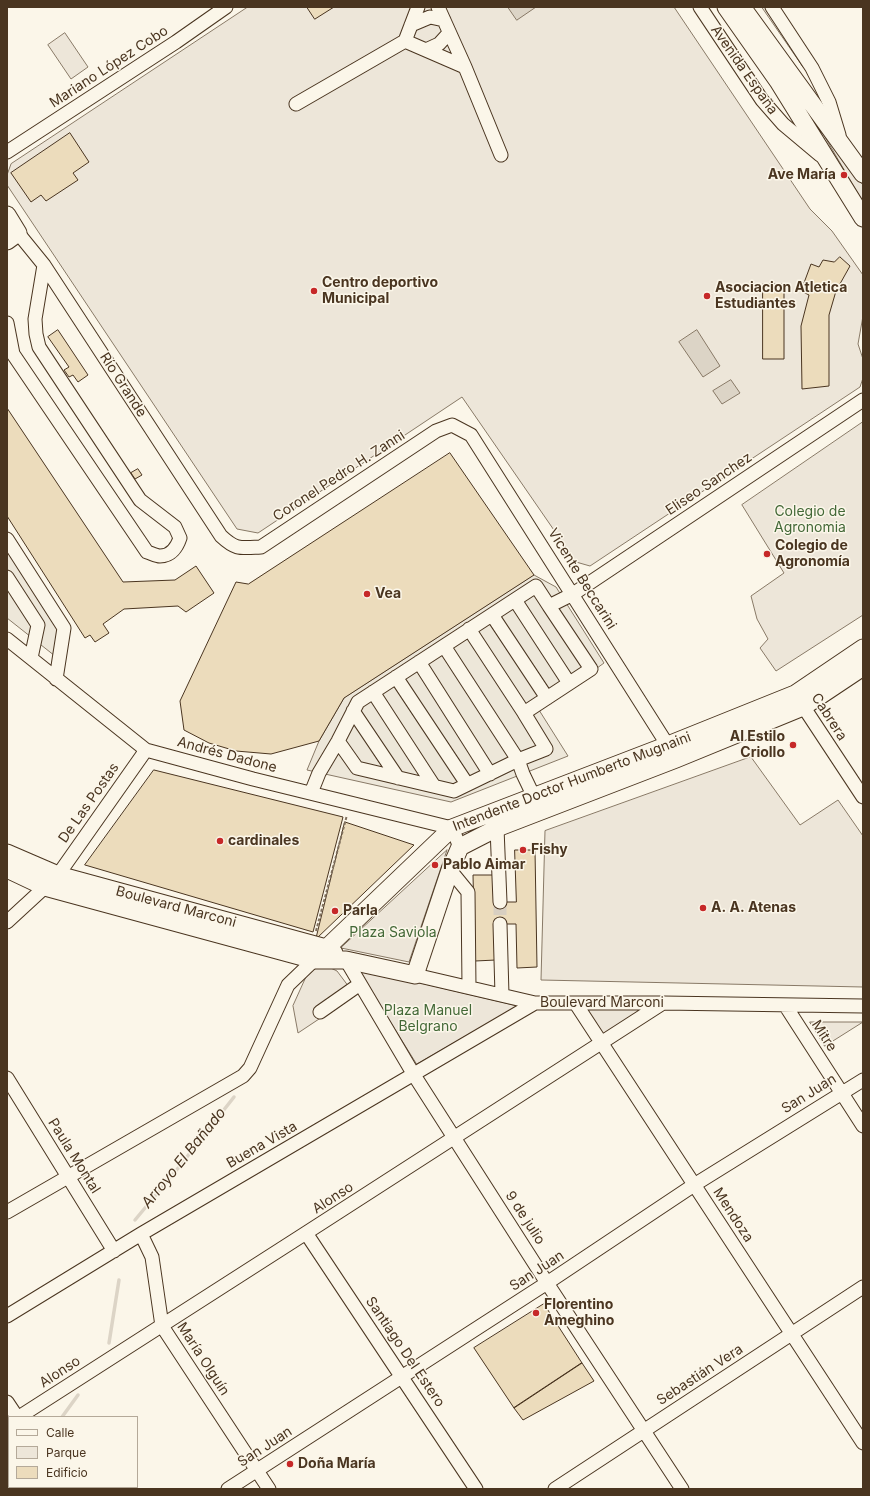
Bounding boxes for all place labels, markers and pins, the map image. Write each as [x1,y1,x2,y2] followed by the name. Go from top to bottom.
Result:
[768,167,836,183] place label: Ave María
[839,170,849,180] marker: Ave María
[322,275,438,308] place label: Centro deportivo Municipal
[715,280,847,312] place label: Asociacion Atletica Estudiantes
[309,286,319,296] marker: Centro deportivo Municipal
[702,291,712,301] marker: Asociacion Atletica Estudiantes
[775,538,850,570] place label: Colegio de Agronomía
[762,549,772,559] marker: Colegio de Agronomía
[375,586,401,602] place label: Vea
[362,589,372,599] marker: Vea
[730,729,785,762] place label: Al Estilo Criollo
[788,740,798,750] marker: Al Estilo Criollo
[228,833,299,849] place label: cardinales
[215,836,225,846] marker: cardinales
[531,842,568,858] place label: Fishy
[518,845,528,855] marker: Fishy
[443,857,525,873] place label: Pablo Aimar
[430,860,440,870] marker: Pablo Aimar
[711,900,796,916] place label: A. A. Atenas
[343,903,378,919] place label: Parla
[698,903,708,913] marker: A. A. Atenas
[330,906,340,916] marker: Parla
[544,1297,614,1330] place label: Florentino Ameghino
[531,1308,541,1318] marker: Florentino Ameghino
[298,1456,376,1472] place label: Doña María
[285,1459,295,1469] marker: Doña María

